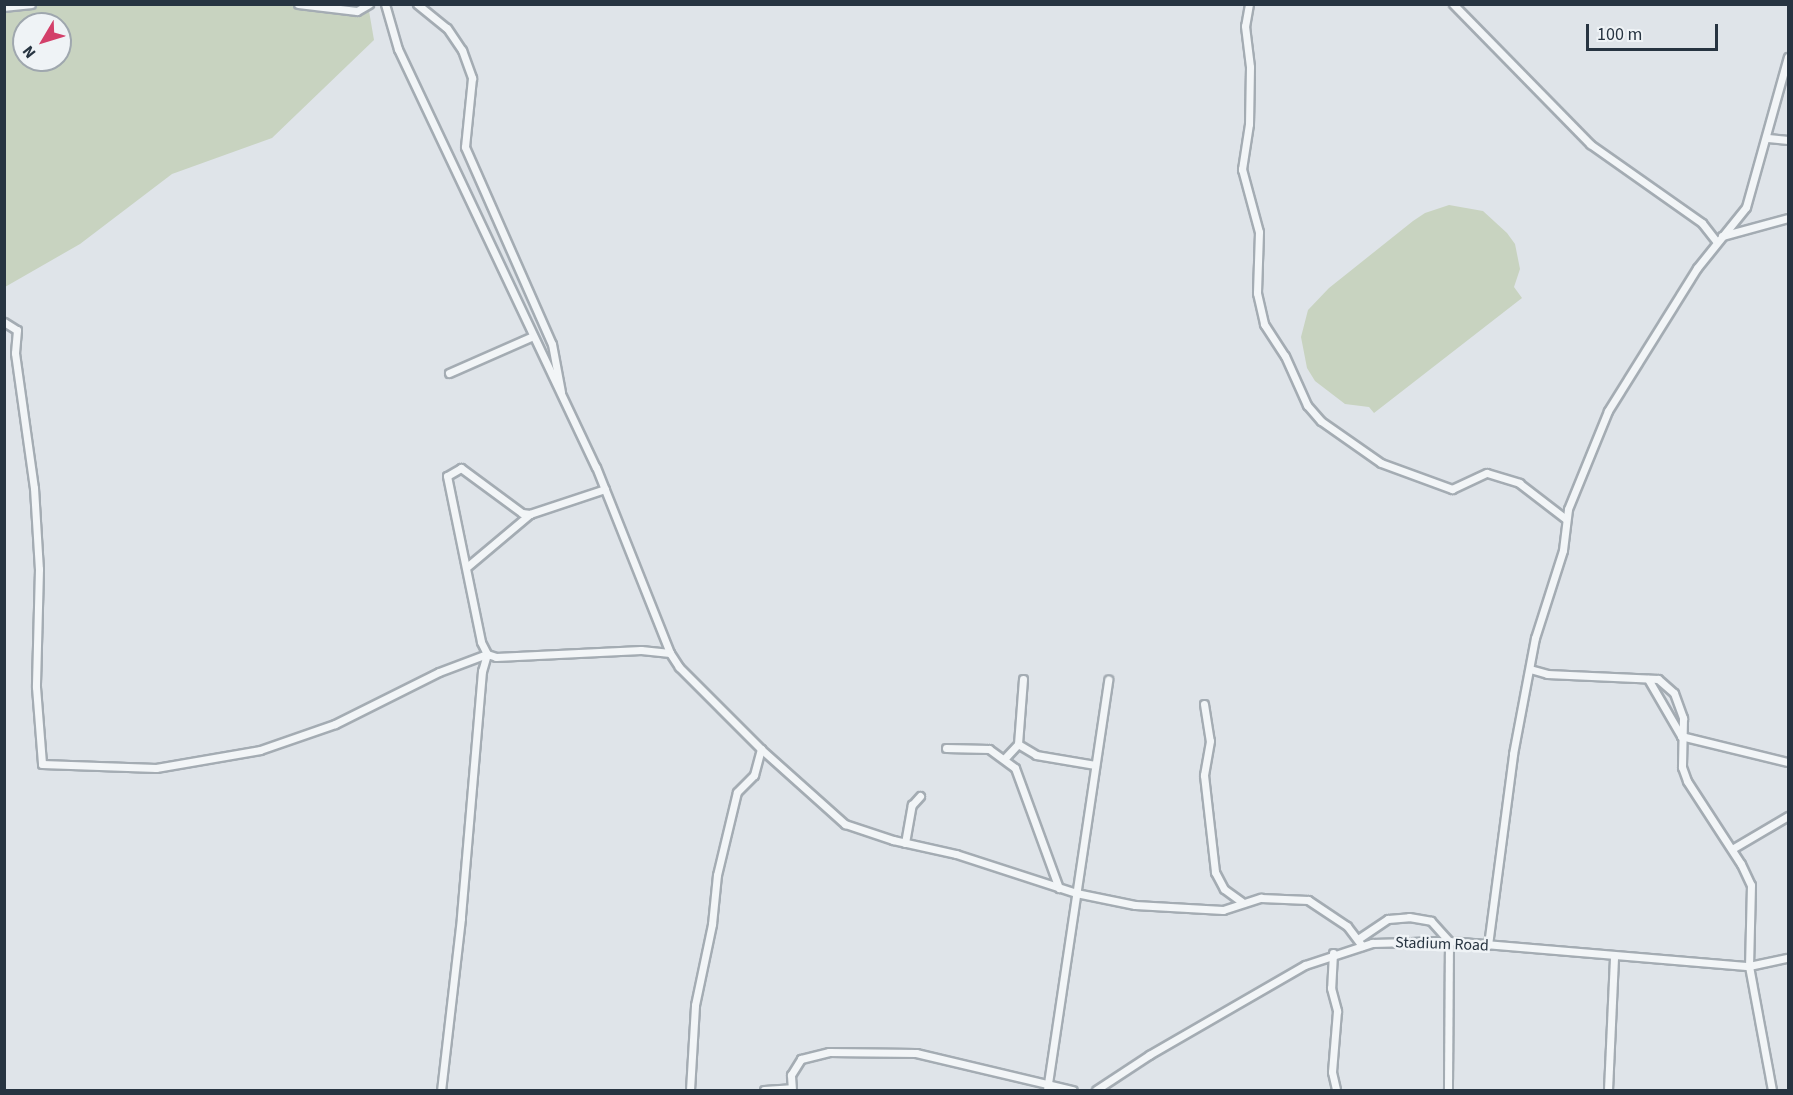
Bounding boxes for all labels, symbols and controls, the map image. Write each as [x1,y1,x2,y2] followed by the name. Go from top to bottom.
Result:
[12,12,72,72] north arrow
[1589,12,1721,50] scale bar
[1597,22,1642,47] text: 100 m
[17,41,41,63] text: N
[1395,933,1489,955] street label: Stadium Road

